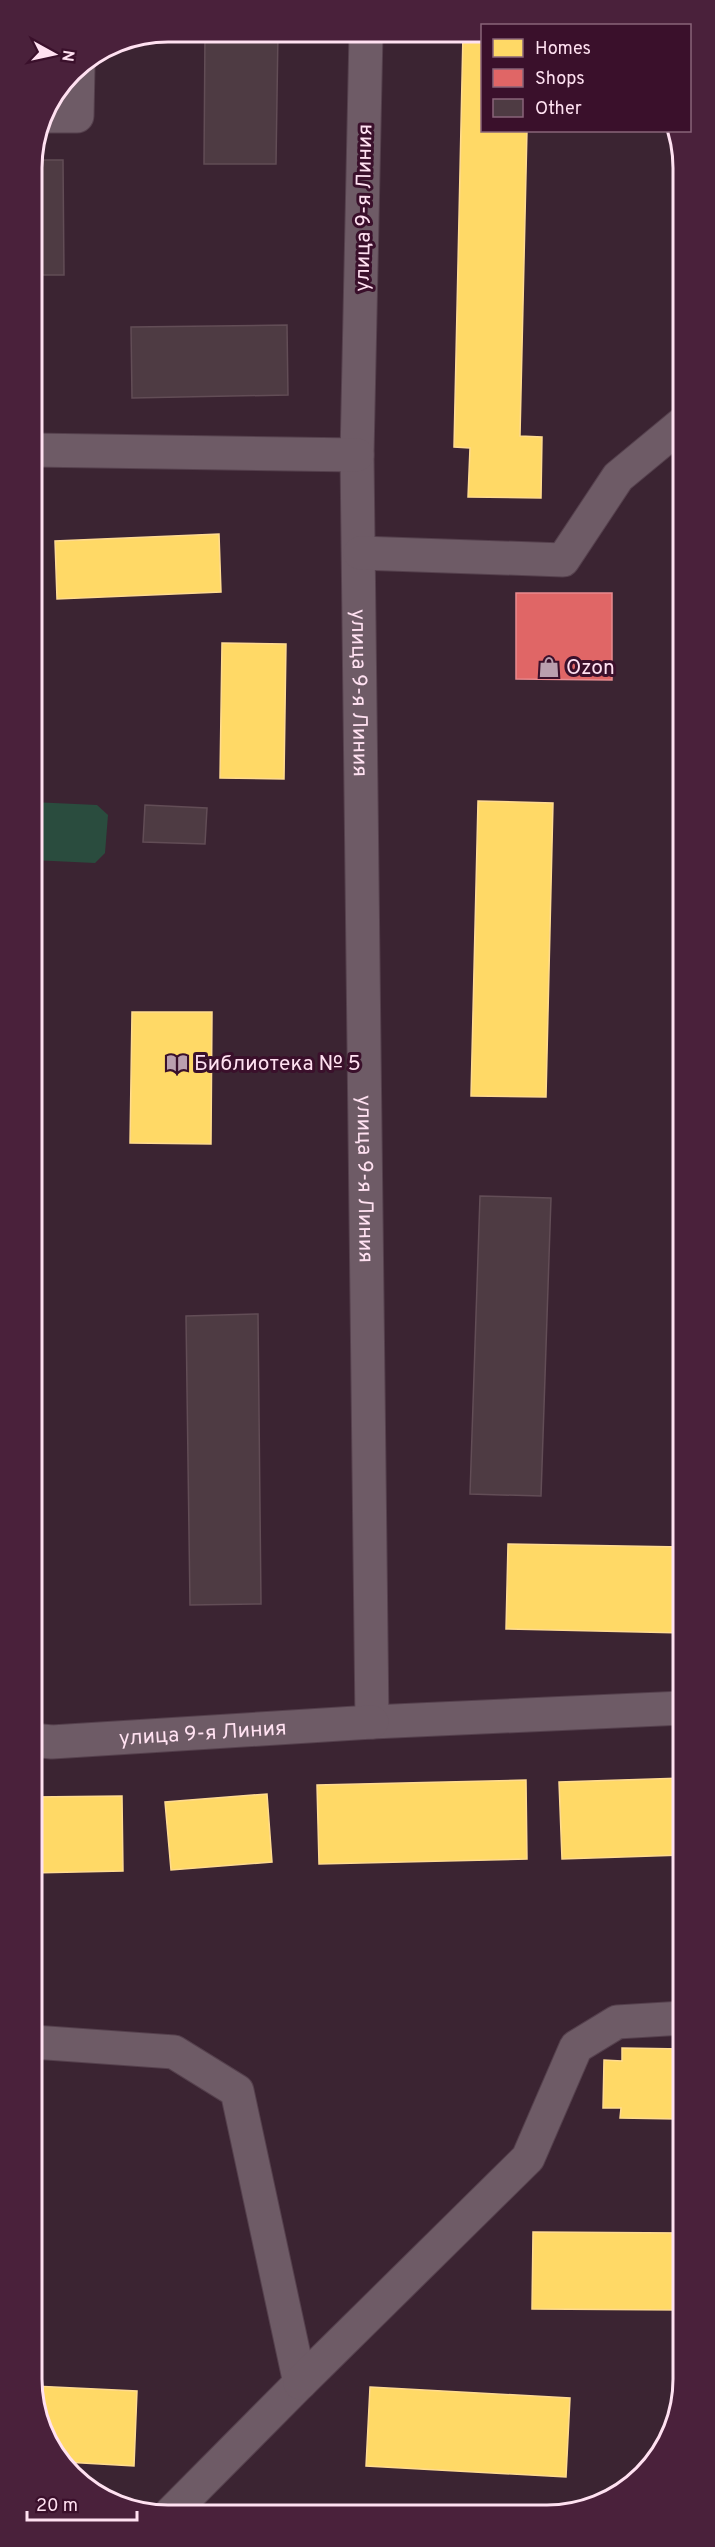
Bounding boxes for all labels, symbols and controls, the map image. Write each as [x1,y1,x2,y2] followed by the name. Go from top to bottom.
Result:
[24,24,84,84] north arrow
[481,24,691,132] legend
[535,38,591,61] text: Homes
[56,49,78,63] text: N
[535,68,585,91] text: Shops
[535,98,582,121] text: Other
[350,124,379,292] street label: улица 9-я Линия
[344,609,373,777] street label: улица 9-я Линия
[537,655,561,679] shop icon: Ozon
[566,655,615,682] place label: Ozon
[165,1051,189,1075] library icon: Библиотека № 5
[194,1051,361,1078] place label: Библиотека № 5
[350,1095,379,1263] street label: улица 9-я Линия
[118,1715,287,1753] street label: улица 9-я Линия
[27,2484,136,2522] scale bar
[36,2495,78,2518] text: 20 m

